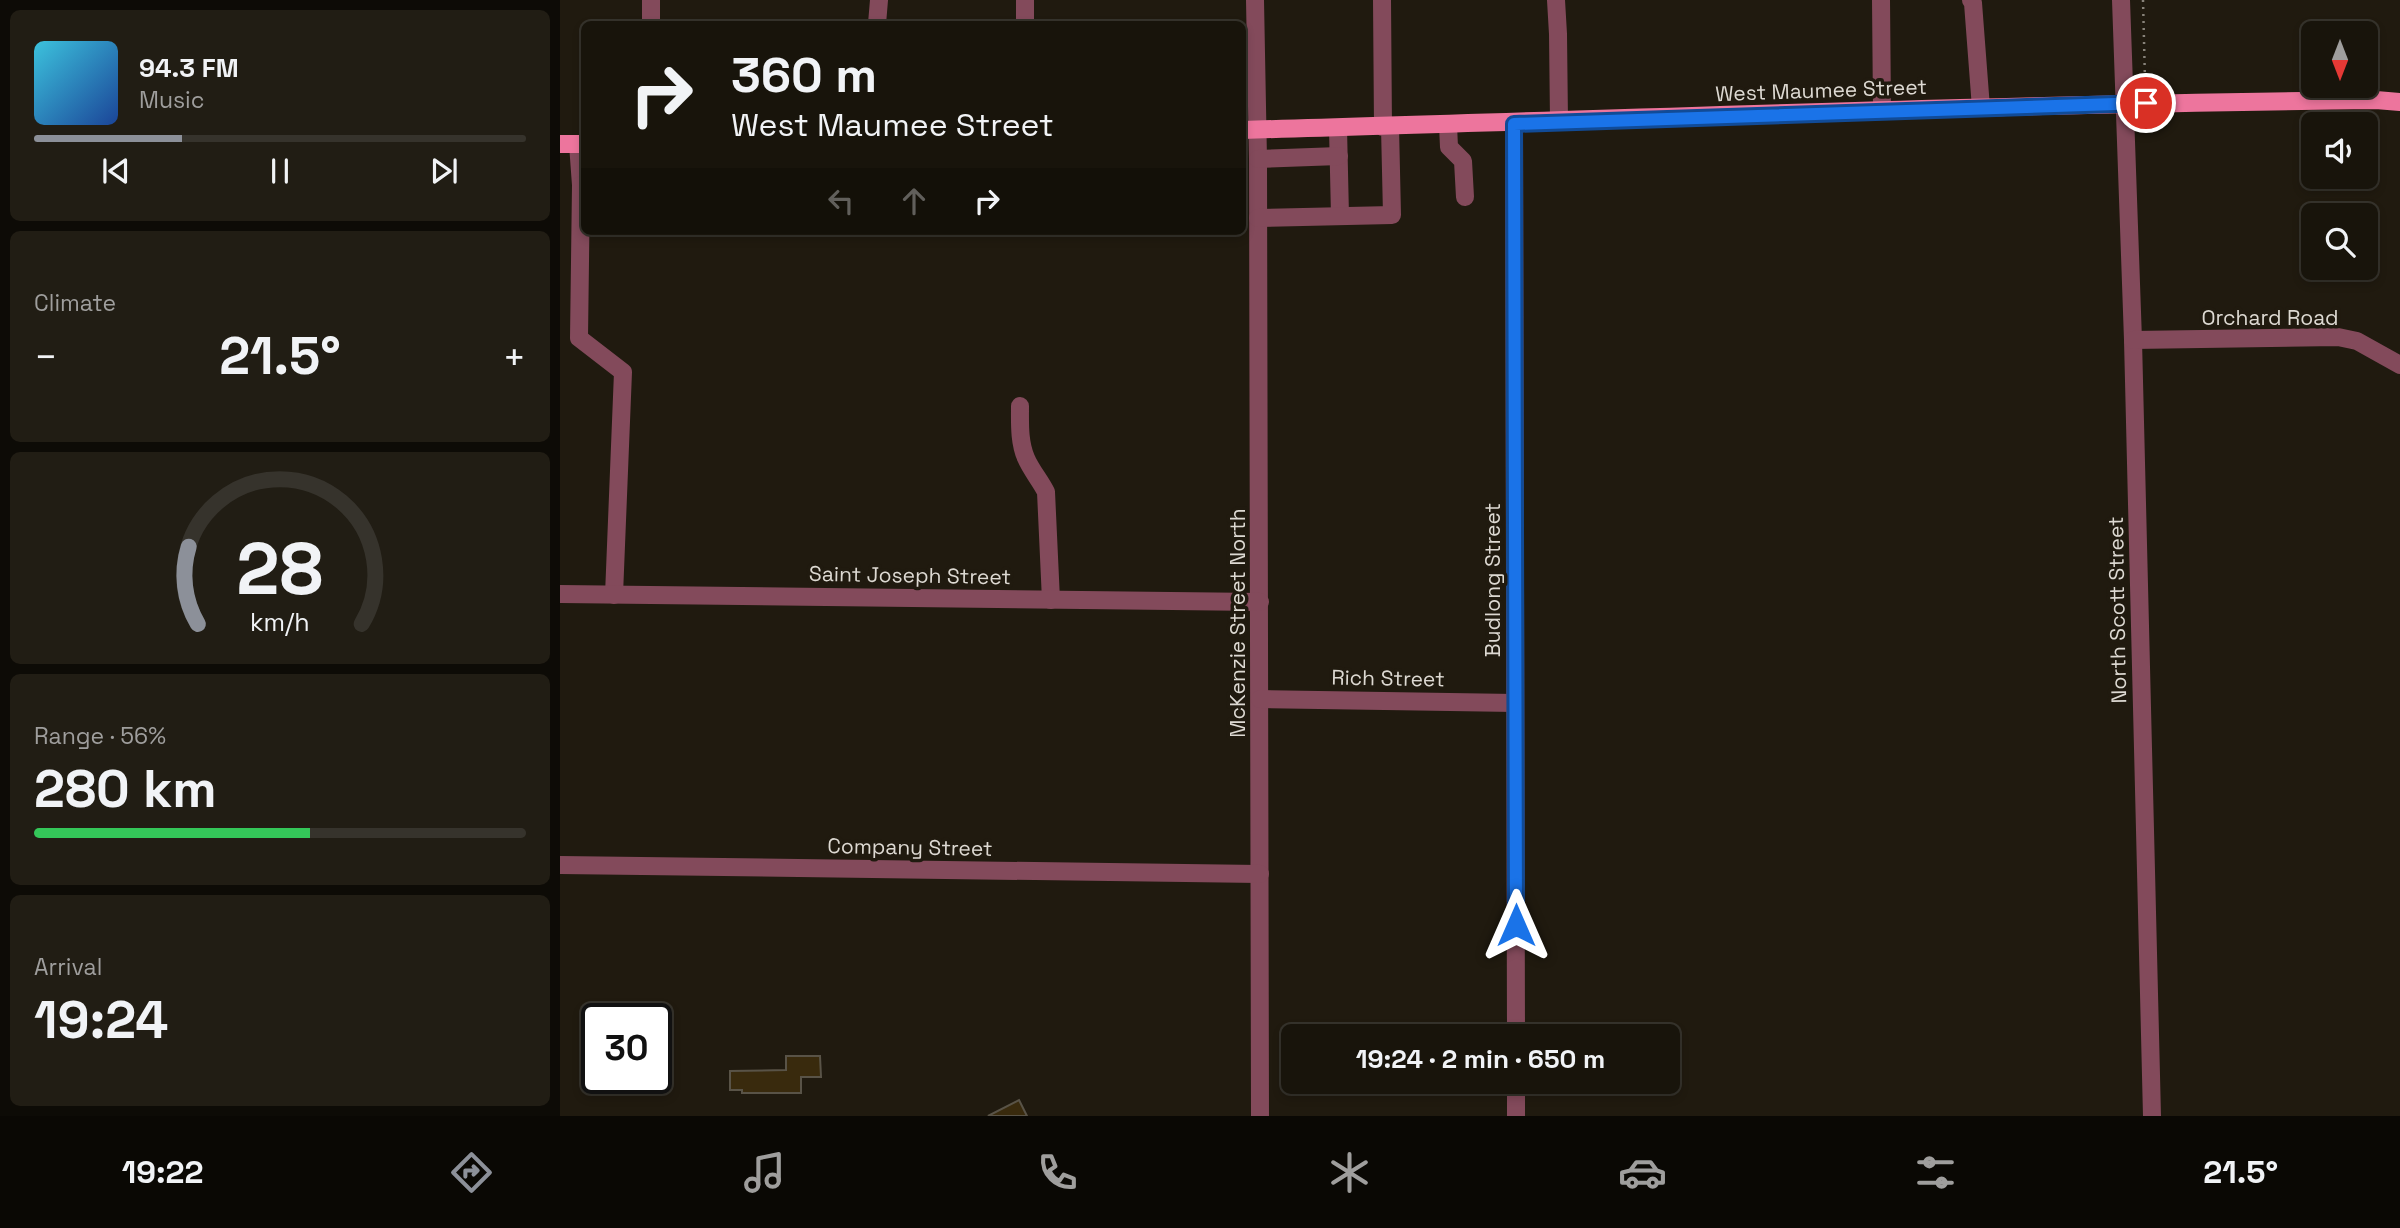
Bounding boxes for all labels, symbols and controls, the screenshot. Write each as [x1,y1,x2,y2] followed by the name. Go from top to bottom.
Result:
[2301,21,2378,98] north arrow
[2301,21,2378,280] map controls
[731,44,877,106] text: 360 m
[616,49,707,140] icon: right
[139,51,239,85] text: 94.3 FM
[1715,73,1927,107] street label: West Maumee Street
[2116,73,2176,133] pin
[2127,84,2165,122] icon: arrive
[139,85,204,115] text: Music
[731,105,1054,145] text: West Maumee Street
[2301,112,2378,189] button: sound
[97,152,135,190] icon: previous
[261,152,299,190] icon: pause
[425,152,463,190] icon: next
[822,182,860,220] icon: left
[895,182,933,220] icon: ahead
[968,182,1006,220] icon: right
[2301,203,2378,280] button: search
[34,288,116,318] text: Climate
[2201,304,2339,331] street label: Orchard Road
[219,323,341,389] text: 21.5°
[34,333,58,381] text: −
[502,333,526,381] text: +
[1479,503,1506,657] street label: Budlong Street
[1224,508,1251,738] street label: McKenzie Street North
[2102,516,2132,704] street label: North Scott Street
[237,522,323,615] text: 28
[809,560,1011,590] street label: Saint Joseph Street
[250,606,310,638] text: km/h
[1331,664,1445,692] street label: Rich Street
[34,721,166,751] text: Range · 56%
[34,756,217,822] text: 280 km
[827,832,993,862] street label: Company Street
[1479,888,1553,962] position arrow
[34,952,102,982] text: Arrival
[34,987,168,1053] text: 19:24
[581,1003,672,1094] speed limit sign: 30
[1356,1042,1605,1076] text: 19:24 · 2 min · 650 m
[447,1148,496,1197] icon: directions
[740,1148,789,1197] icon: music
[1033,1148,1082,1197] icon: phone
[1325,1148,1374,1197] icon: climate
[1618,1148,1667,1197] icon: car
[1911,1148,1960,1197] icon: filters
[122,1152,204,1192] text: 19:22
[2203,1152,2278,1192] text: 21.5°

